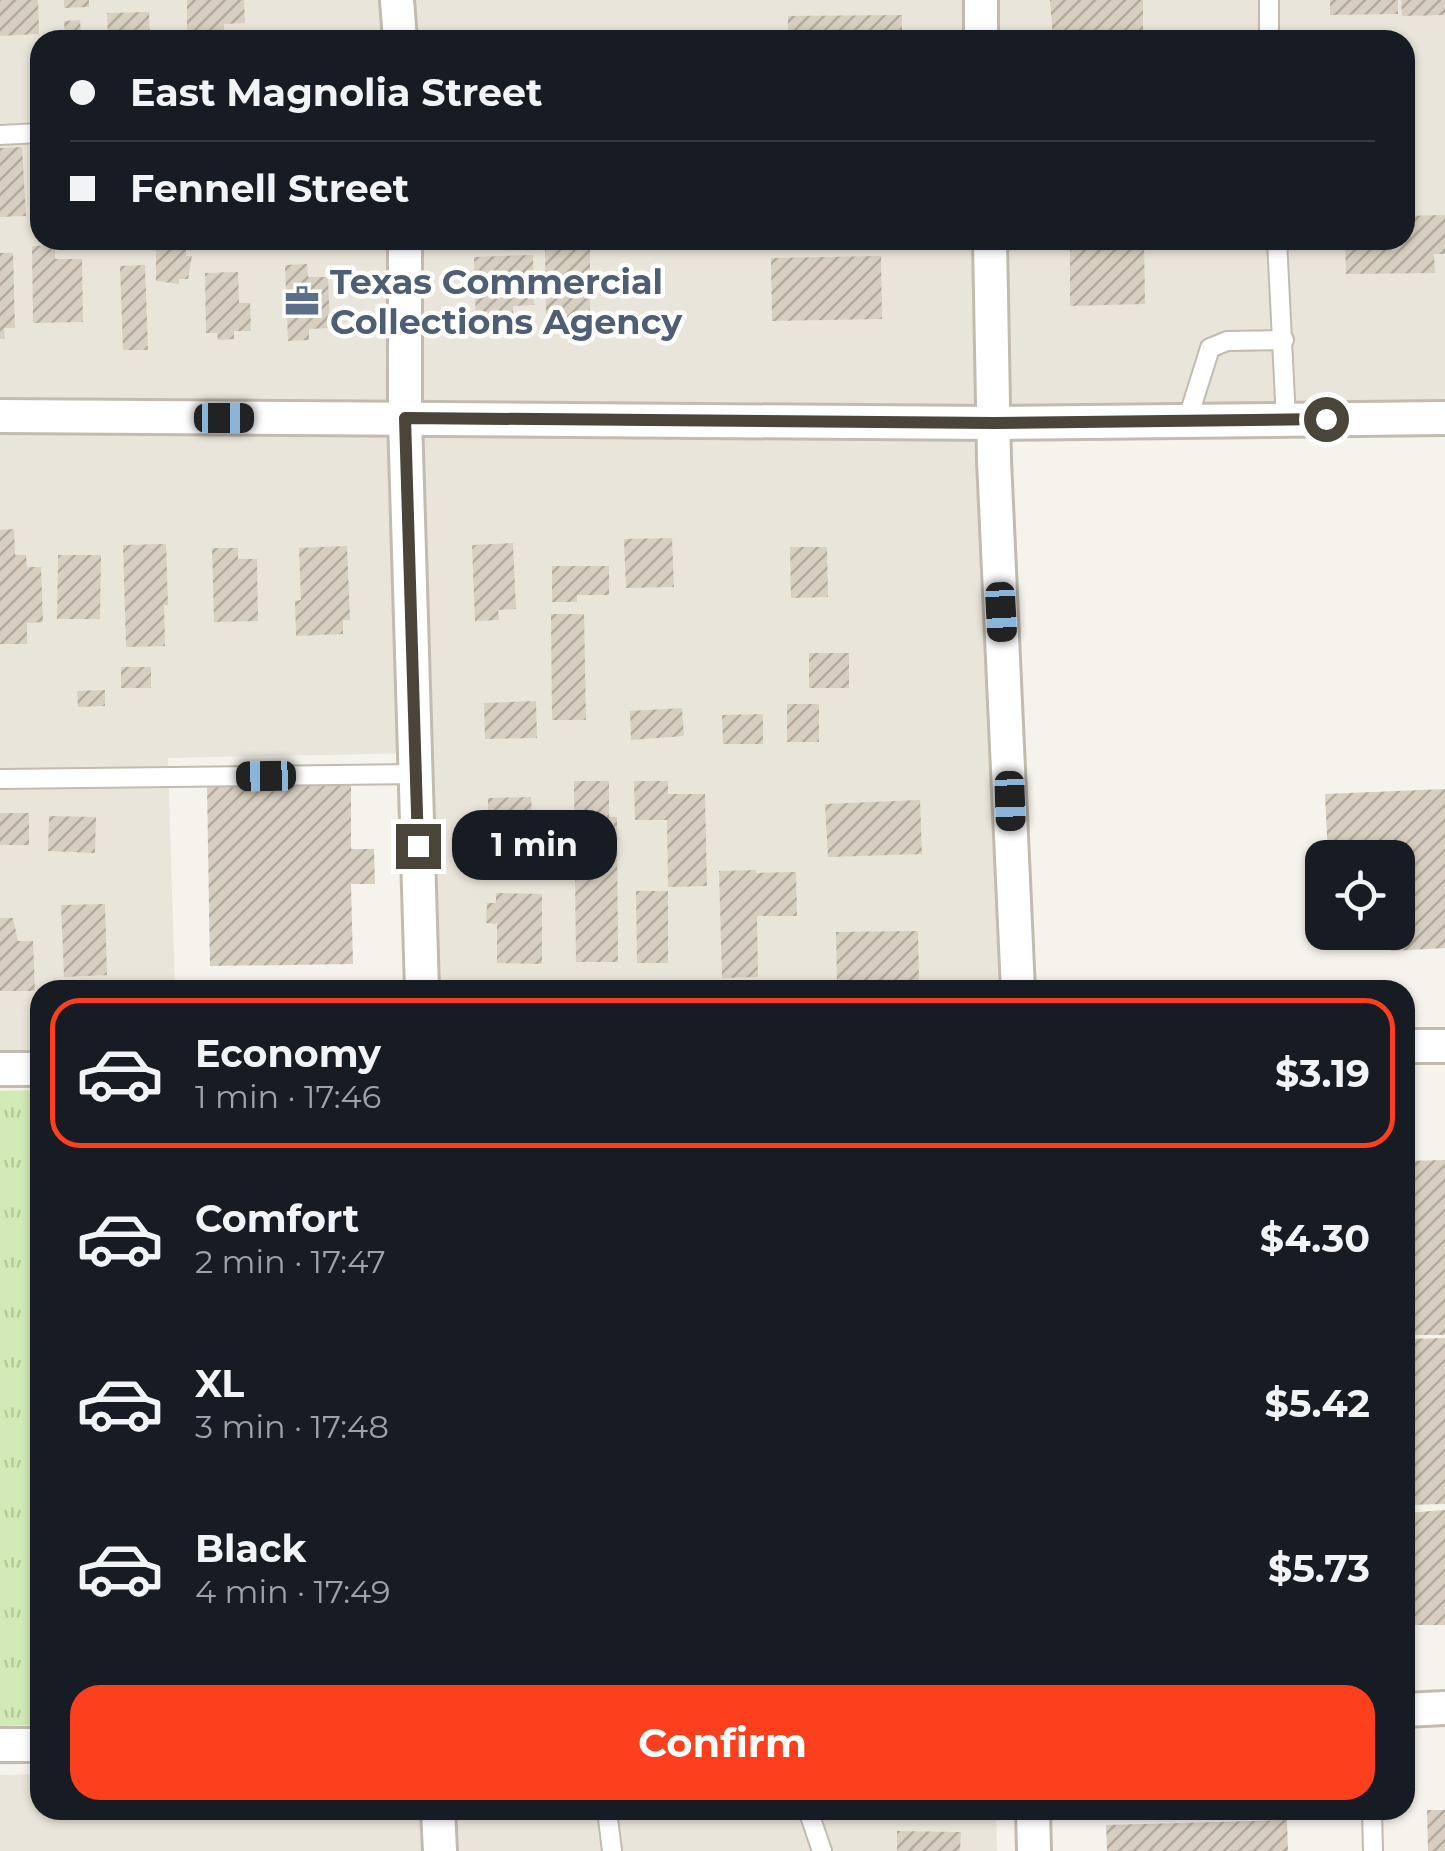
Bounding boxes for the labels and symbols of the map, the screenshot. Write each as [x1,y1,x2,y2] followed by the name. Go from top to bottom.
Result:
[330,260,683,343] place label: Texas Commercial Collections Agency
[283,282,321,320] office icon: Texas Commercial Collections Agency
[1304,397,1349,442] route start
[194,403,254,433] car
[984,581,1018,643] car
[236,760,296,792] car
[994,770,1026,832] car
[453,811,618,881] callout: 1 min
[396,824,441,869] route end

